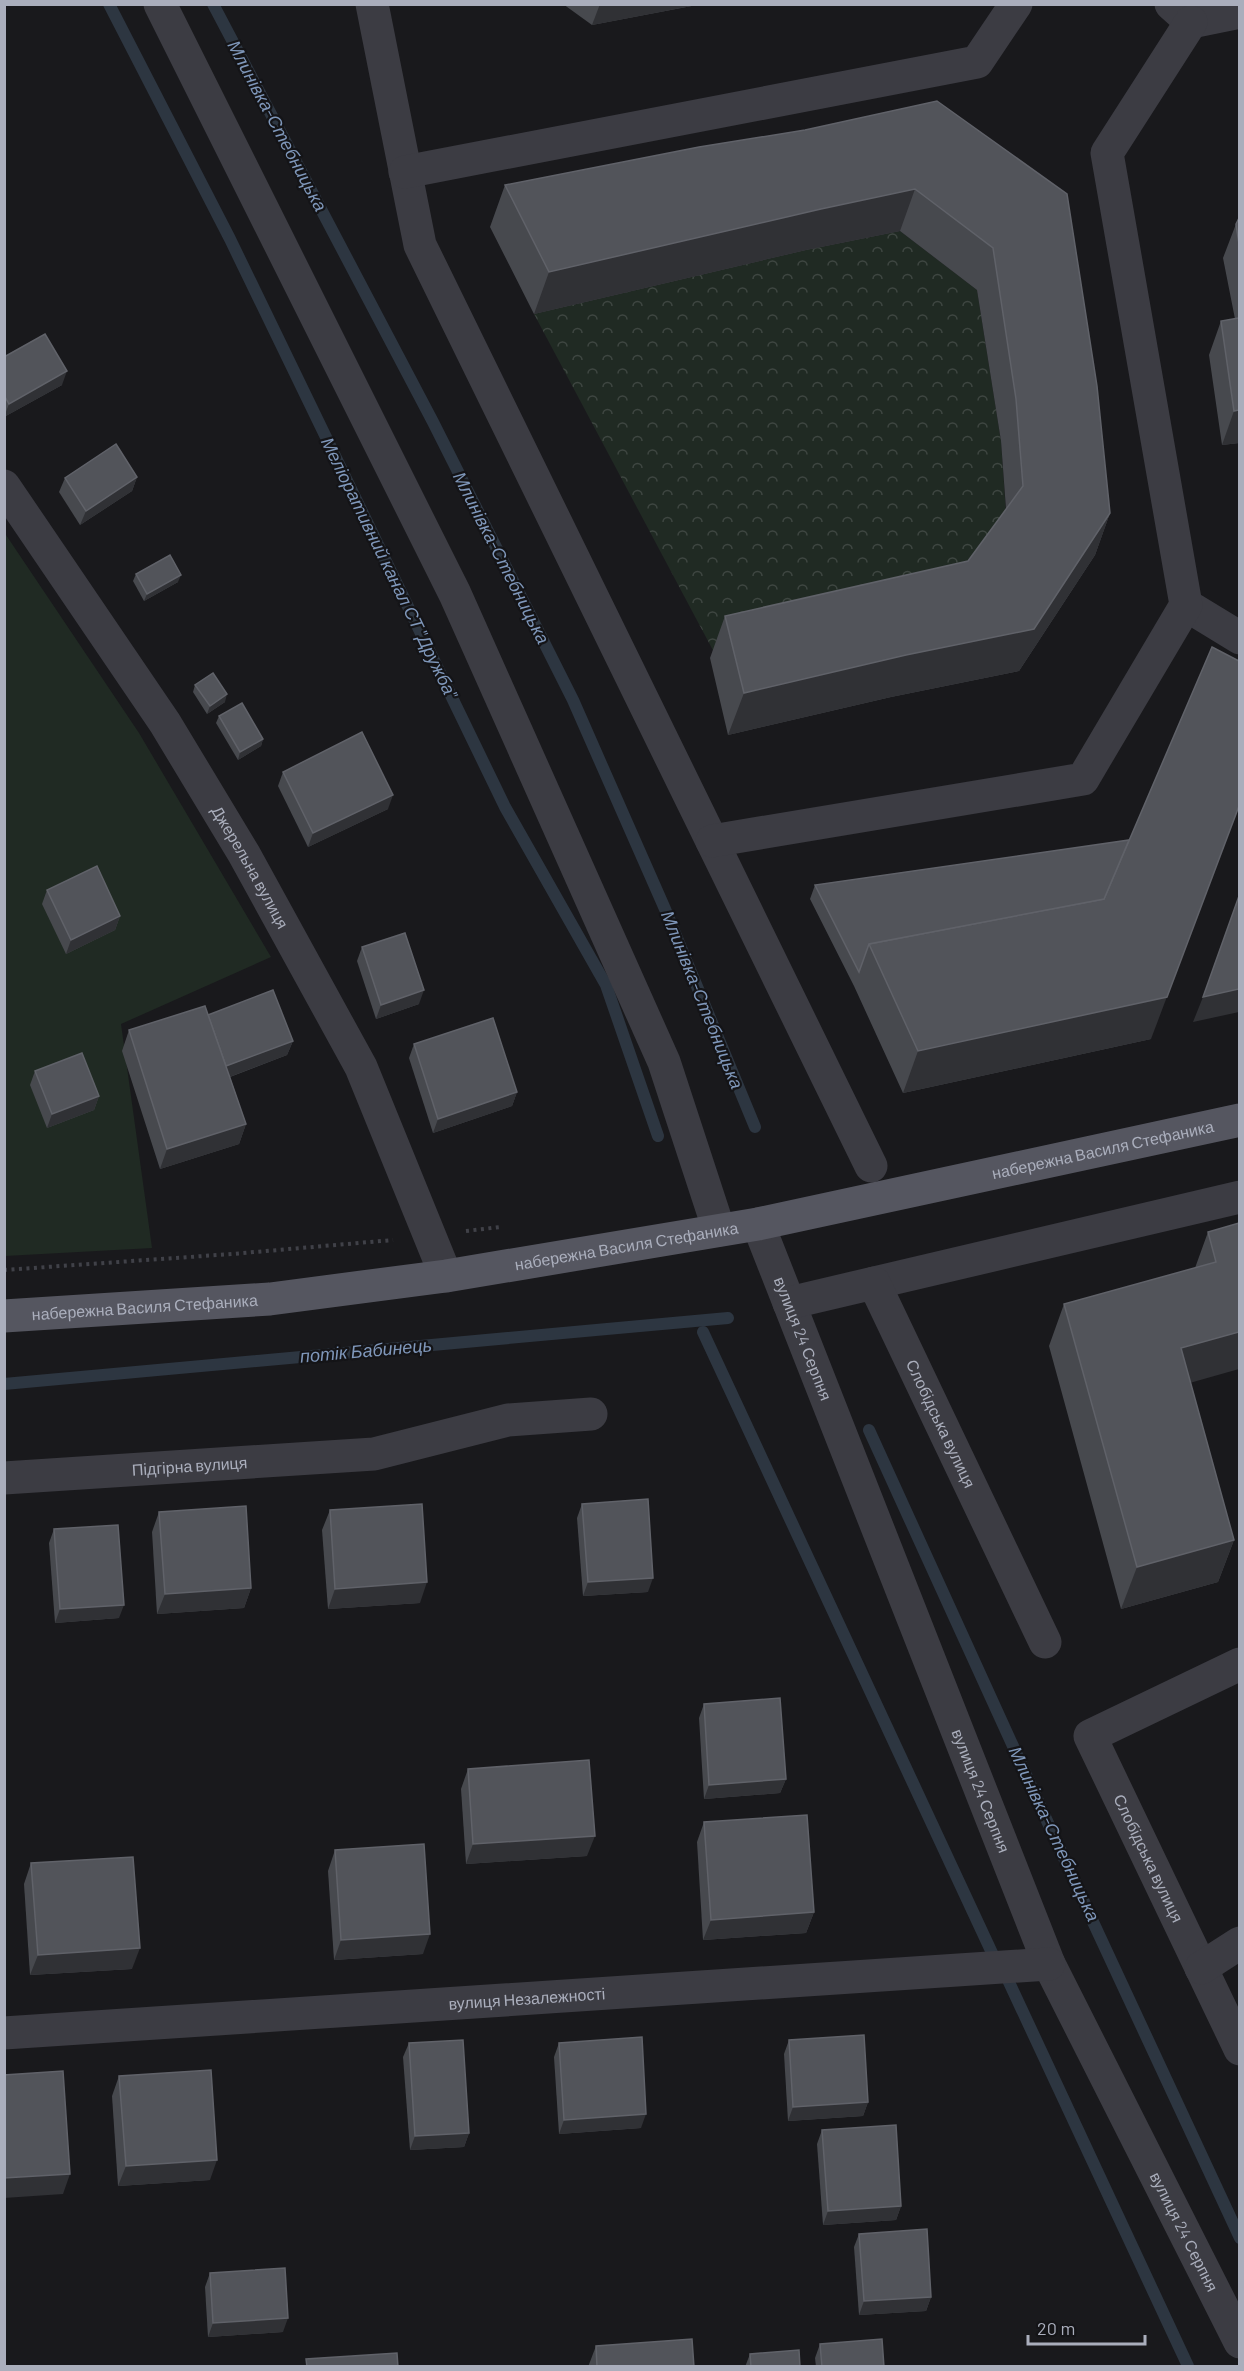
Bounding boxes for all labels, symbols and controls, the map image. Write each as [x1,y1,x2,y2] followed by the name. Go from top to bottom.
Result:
[224,36,332,215] water label: Млинівка-Стебницька
[317,433,464,703] water label: Меліоративний канал СТ "Дружба"
[449,468,555,647] water label: Млинівка-Стебницька
[208,802,293,932] street label: Джерельна вулиця
[657,907,749,1092] water label: Млинівка-Стебницька
[990,1116,1215,1182] street label: набережна Василя Стефаника
[513,1217,740,1273] street label: набережна Василя Стефаника
[771,1274,836,1403] street label: вулиця 24 Серпня
[31,1290,258,1323] street label: набережна Василя Стефаника
[299,1333,433,1367] water label: потік Бабинець
[903,1356,980,1491] street label: Слобідська вулиця
[131,1452,248,1479] street label: Підгірна вулиця
[948,1726,1014,1855] street label: вулиця 24 Серпня
[1005,1743,1105,1924] water label: Млинівка-Стебницька
[1110,1791,1188,1925] street label: Слобідська вулиця
[448,1983,606,2013] street label: вулиця Незалежності
[1147,2169,1223,2294] street label: вулиця 24 Серпня
[1028,2308,1145,2346] scale bar
[1037,2317,1075,2339] text: 20 m

